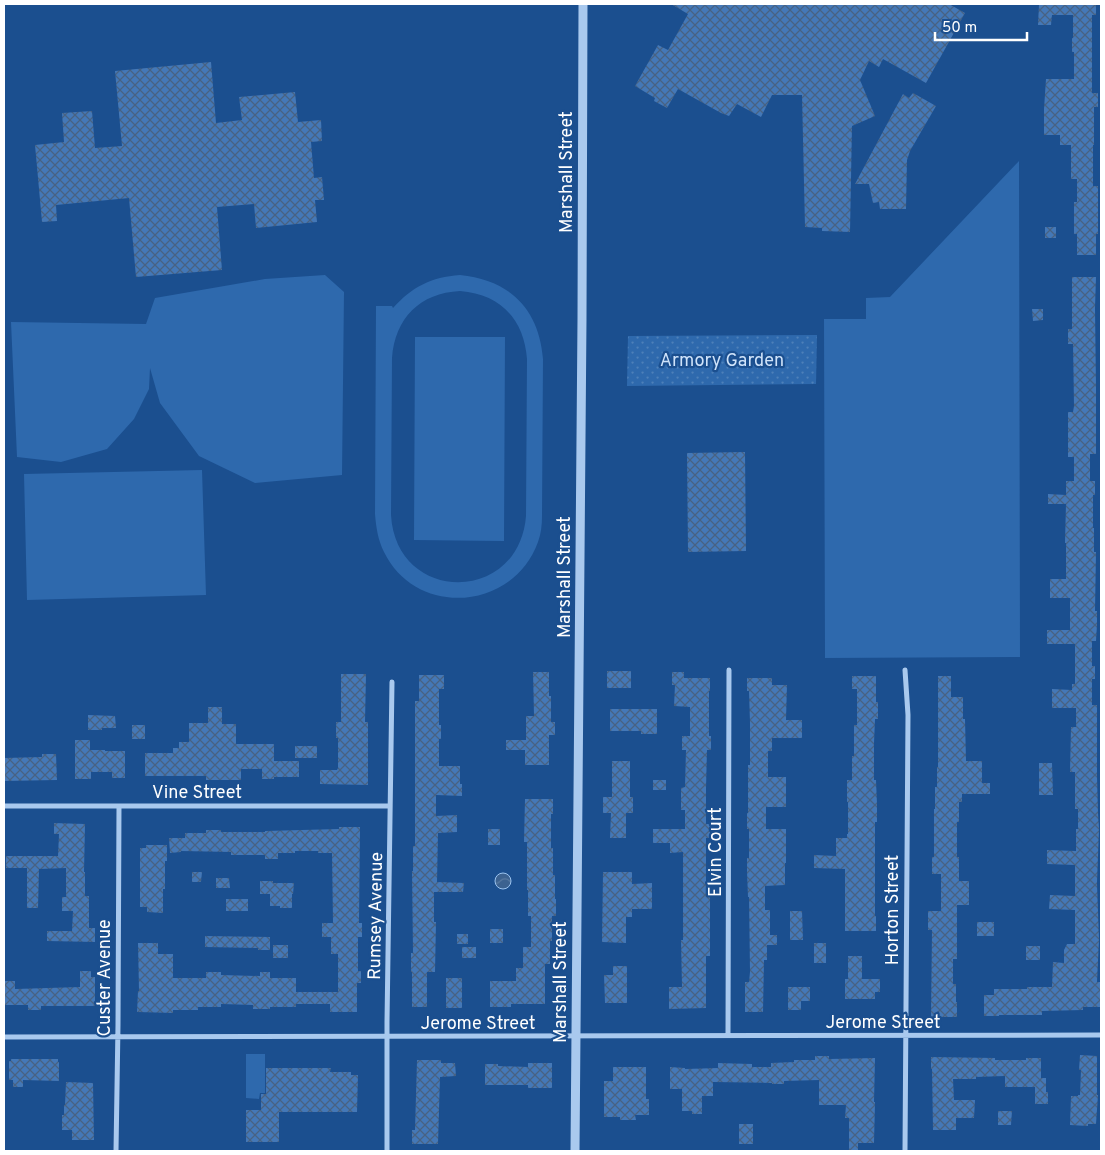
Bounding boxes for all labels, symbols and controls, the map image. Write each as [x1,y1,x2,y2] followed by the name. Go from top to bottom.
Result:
[935,10,1028,42] scale bar
[942,19,977,38] text: 50 m
[556,111,579,233] street label: Marshall Street
[660,350,784,373] park label: Armory Garden
[554,516,577,638] street label: Marshall Street
[152,782,242,805] street label: Vine Street
[705,807,728,897] street label: Elvin Court
[364,852,389,980] street label: Rumsey Avenue
[882,855,905,965] street label: Horton Street
[94,919,117,1037] street label: Custer Avenue
[550,921,573,1043] street label: Marshall Street
[825,1012,941,1035] street label: Jerome Street
[420,1013,536,1036] street label: Jerome Street

